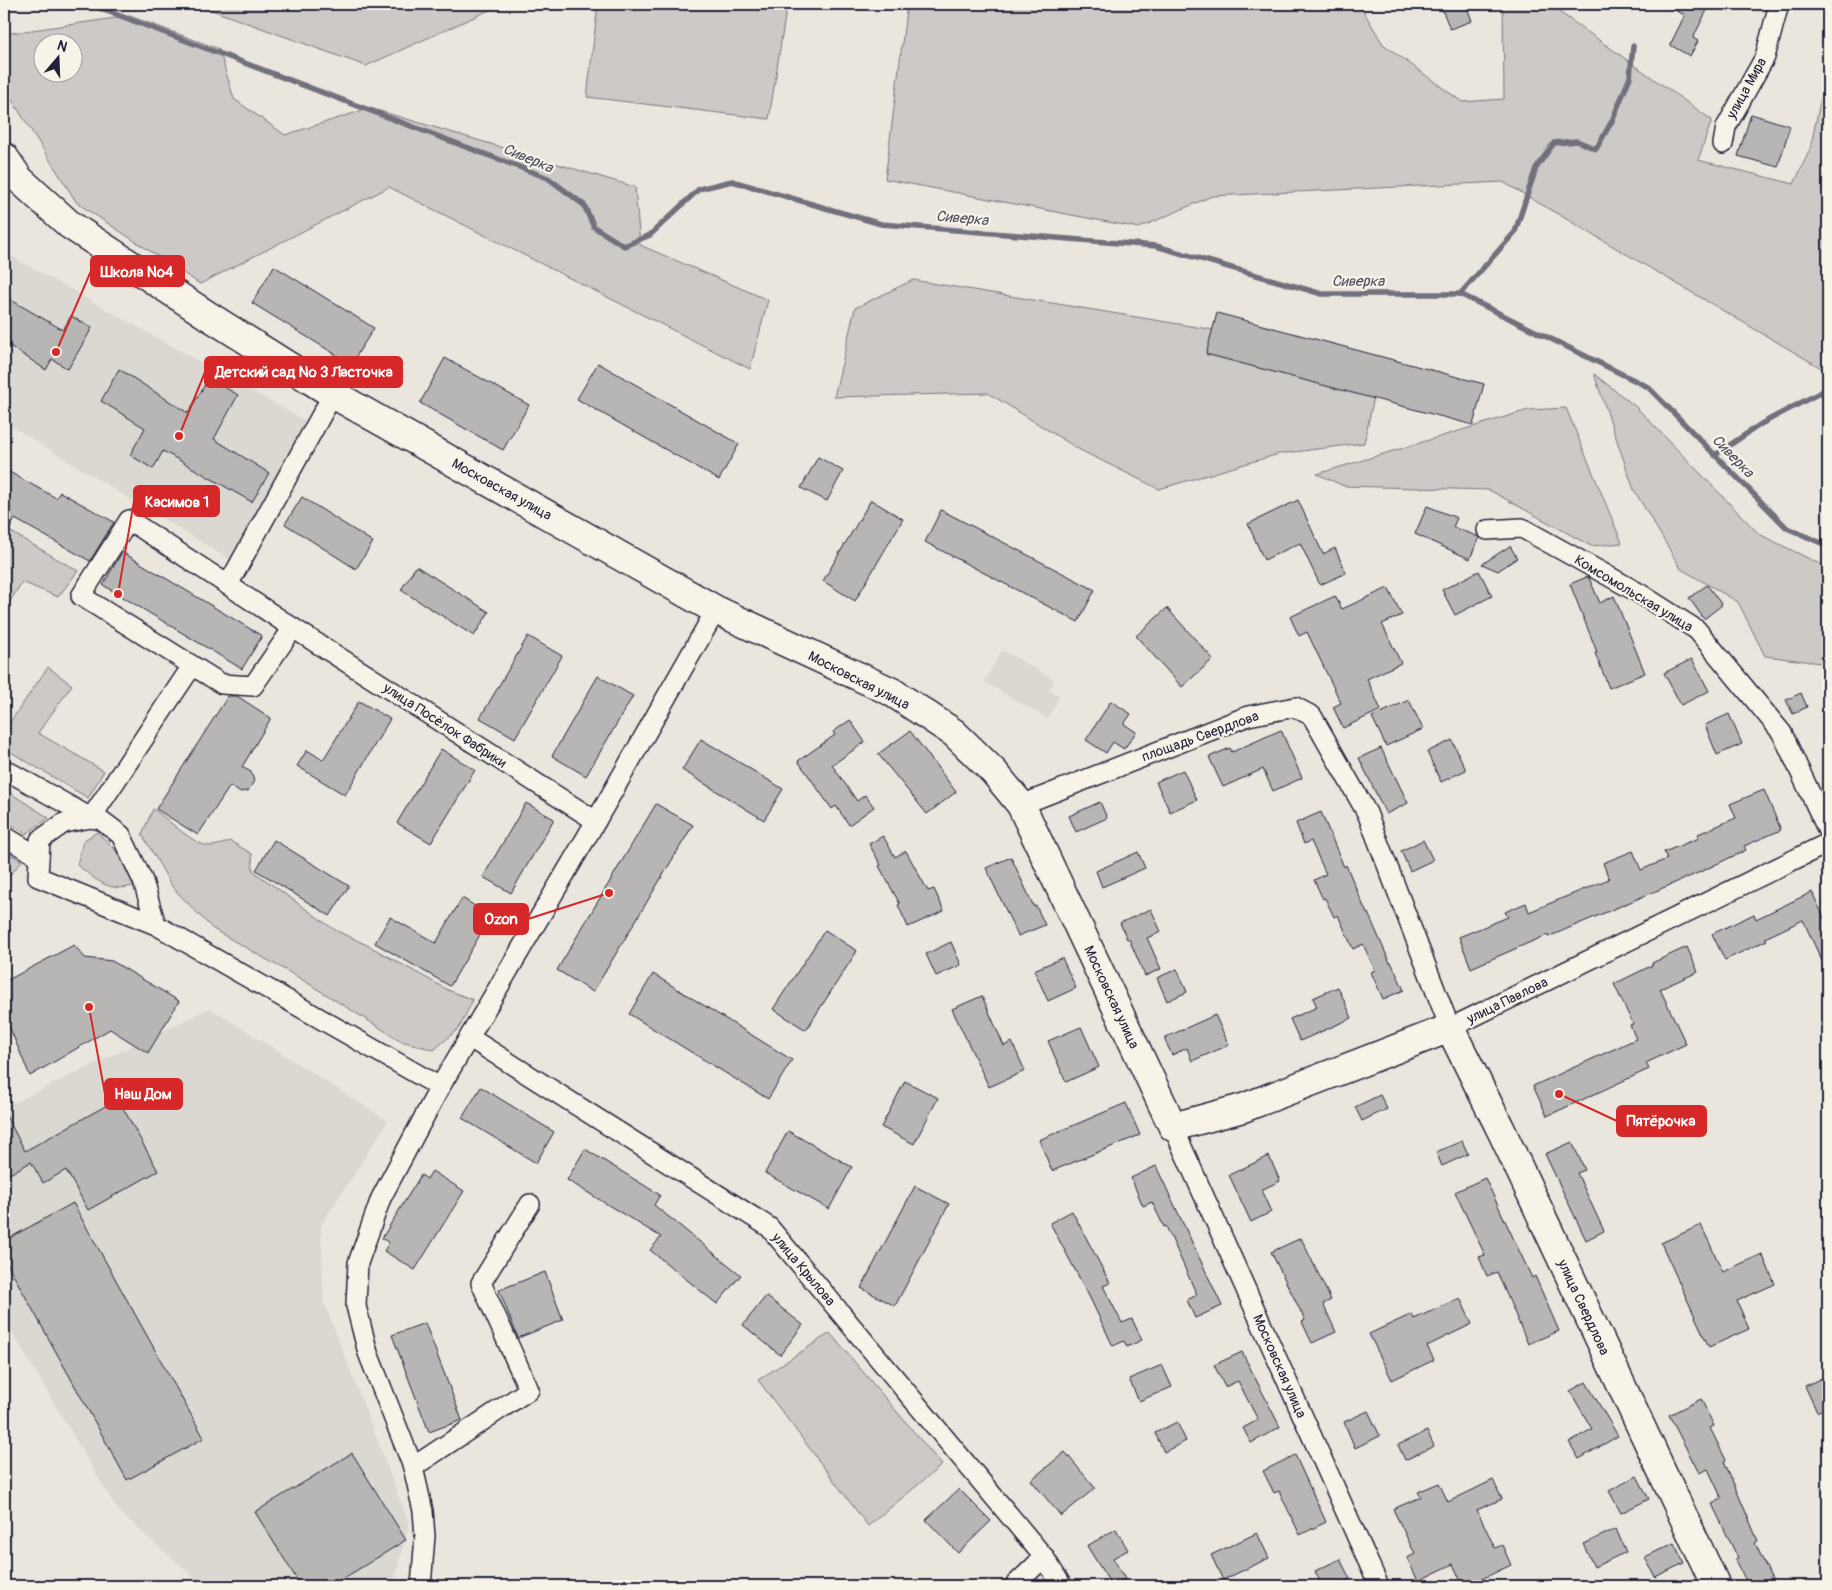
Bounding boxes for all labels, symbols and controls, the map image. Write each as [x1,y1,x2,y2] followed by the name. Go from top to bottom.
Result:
[32,32,82,82] north arrow
[55,37,69,56] text: N
[1722,55,1770,123] street label: улица Мира
[500,139,557,178] water label: Сиверка
[935,207,990,230] water label: Сиверка
[91,256,184,286] callout: Школа №4
[99,263,174,282] text: Школа №4
[1332,272,1385,291] water label: Сиверка
[205,357,402,387] callout: Детский сад № 3 Ласточка
[214,363,393,382] text: Детский сад № 3 Ласточка
[1708,431,1758,483] water label: Сиверка
[449,455,555,524] street label: Московская улица
[134,486,219,516] callout: Касимов 1
[145,493,209,512] text: Касимов 1
[1571,551,1696,636] street label: Комсомольская улица
[805,648,912,713] street label: Московская улица
[379,679,510,772] street label: улица Посёлок Фабрики
[1139,707,1261,766] street label: площадь Свердлова
[474,904,528,934] callout: Ozon
[484,910,518,929] text: Ozon
[1080,943,1143,1051] street label: Московская улица
[1463,974,1550,1028] street label: улица Павлова
[105,1079,182,1109] callout: Наш Дом
[114,1085,172,1104] text: Наш Дом
[1617,1106,1706,1136] callout: Пятёрочка
[1626,1112,1696,1131] text: Пятёрочка
[768,1229,839,1309] street label: улица Крылова
[1554,1256,1613,1358] street label: улица Свердлова
[1249,1312,1310,1421] street label: Московская улица

